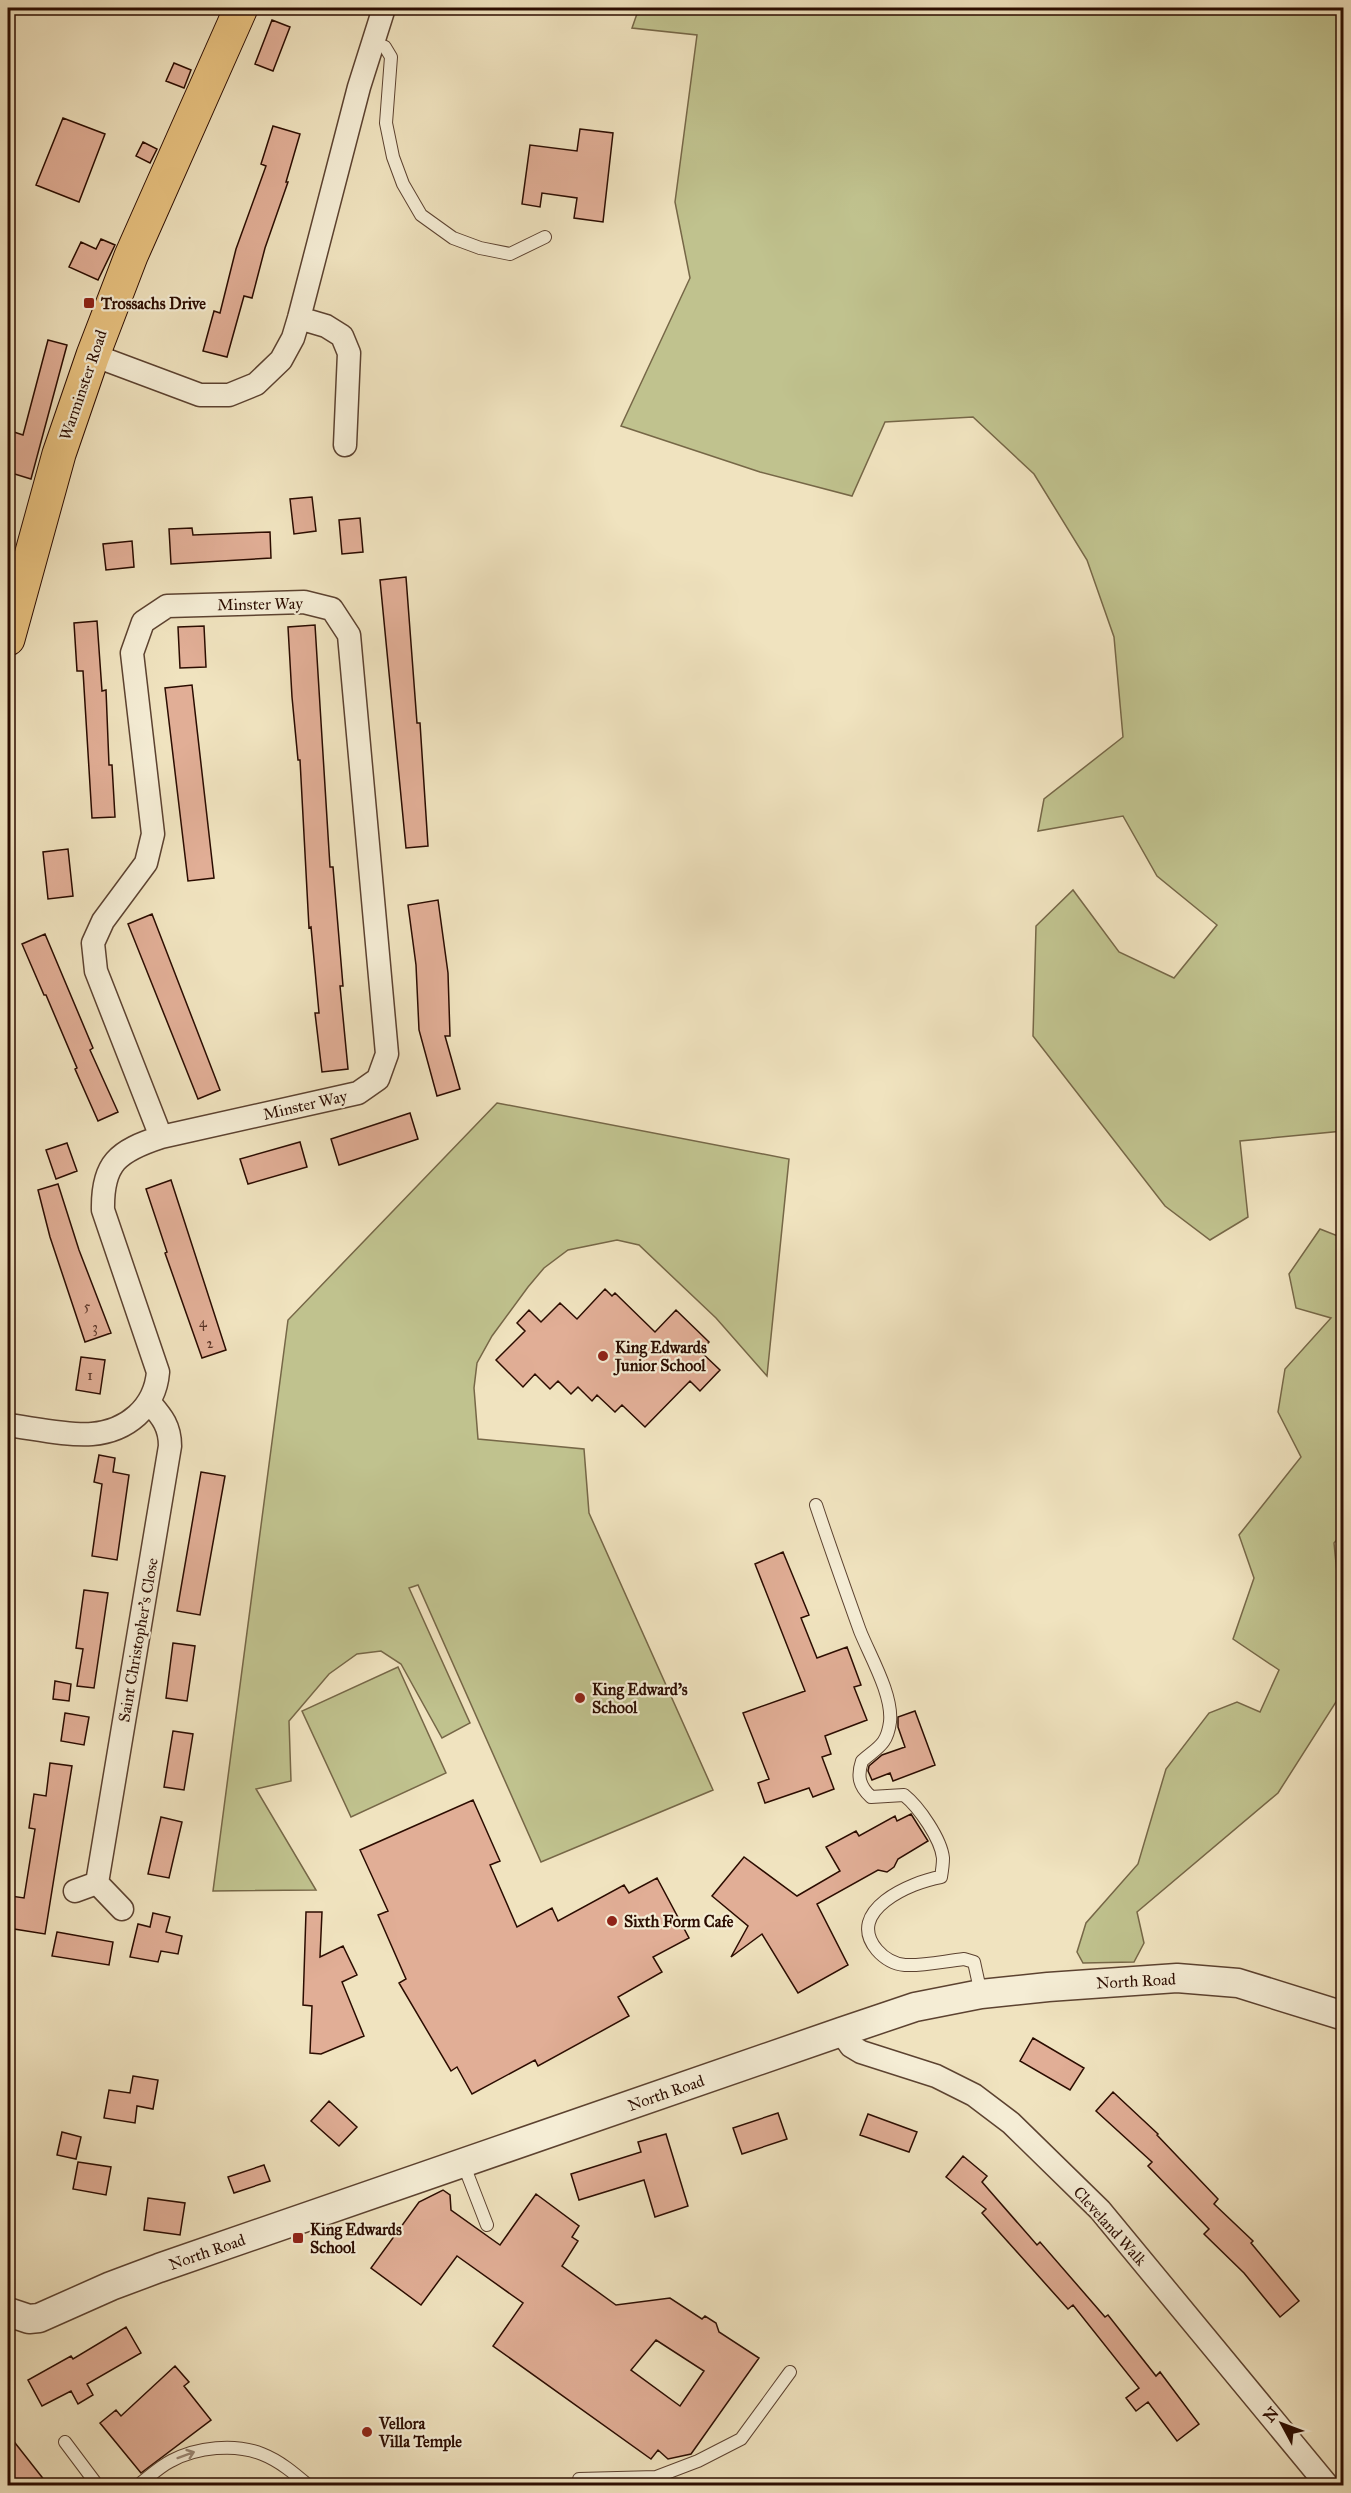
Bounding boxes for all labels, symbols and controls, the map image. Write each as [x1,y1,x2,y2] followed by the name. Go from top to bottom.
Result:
[100,294,206,313] place label: Trossachs Drive
[82,296,96,310] marker: Trossachs Drive
[55,327,111,443] street label: Warminster Road
[217,594,303,614] street label: Minster Way
[261,1086,349,1124] street label: Minster Way
[84,1298,91,1315] house number: 5
[199,1314,208,1331] house number: 4
[92,1319,98,1336] house number: 3
[207,1335,214,1352] house number: 2
[613,1338,707,1376] place label: King Edwards Junior School
[596,1349,610,1363] marker: King Edwards Junior School
[87,1367,93,1384] house number: 1
[114,1556,162,1724] street label: Saint Christopher's Close
[592,1680,688,1717] place label: King Edward's School
[573,1691,587,1705] marker: King Edward's School
[624,1912,734,1931] place label: Sixth Form Cafe
[605,1914,619,1928] marker: Sixth Form Cafe
[1096,1969,1176,1993] street label: North Road
[625,2071,707,2115] street label: North Road
[1069,2182,1151,2270] street label: Cleveland Walk
[310,2220,402,2257] place label: King Edwards School
[166,2230,248,2274] street label: North Road
[291,2231,305,2245] marker: King Edwards School
[1252,2394,1312,2454] north arrow
[1259,2403,1283,2426] text: N
[378,2414,462,2452] place label: Vellora Villa Temple
[360,2425,374,2439] marker: Vellora Villa Temple
[176,2449,195,2460] one-way arrow

